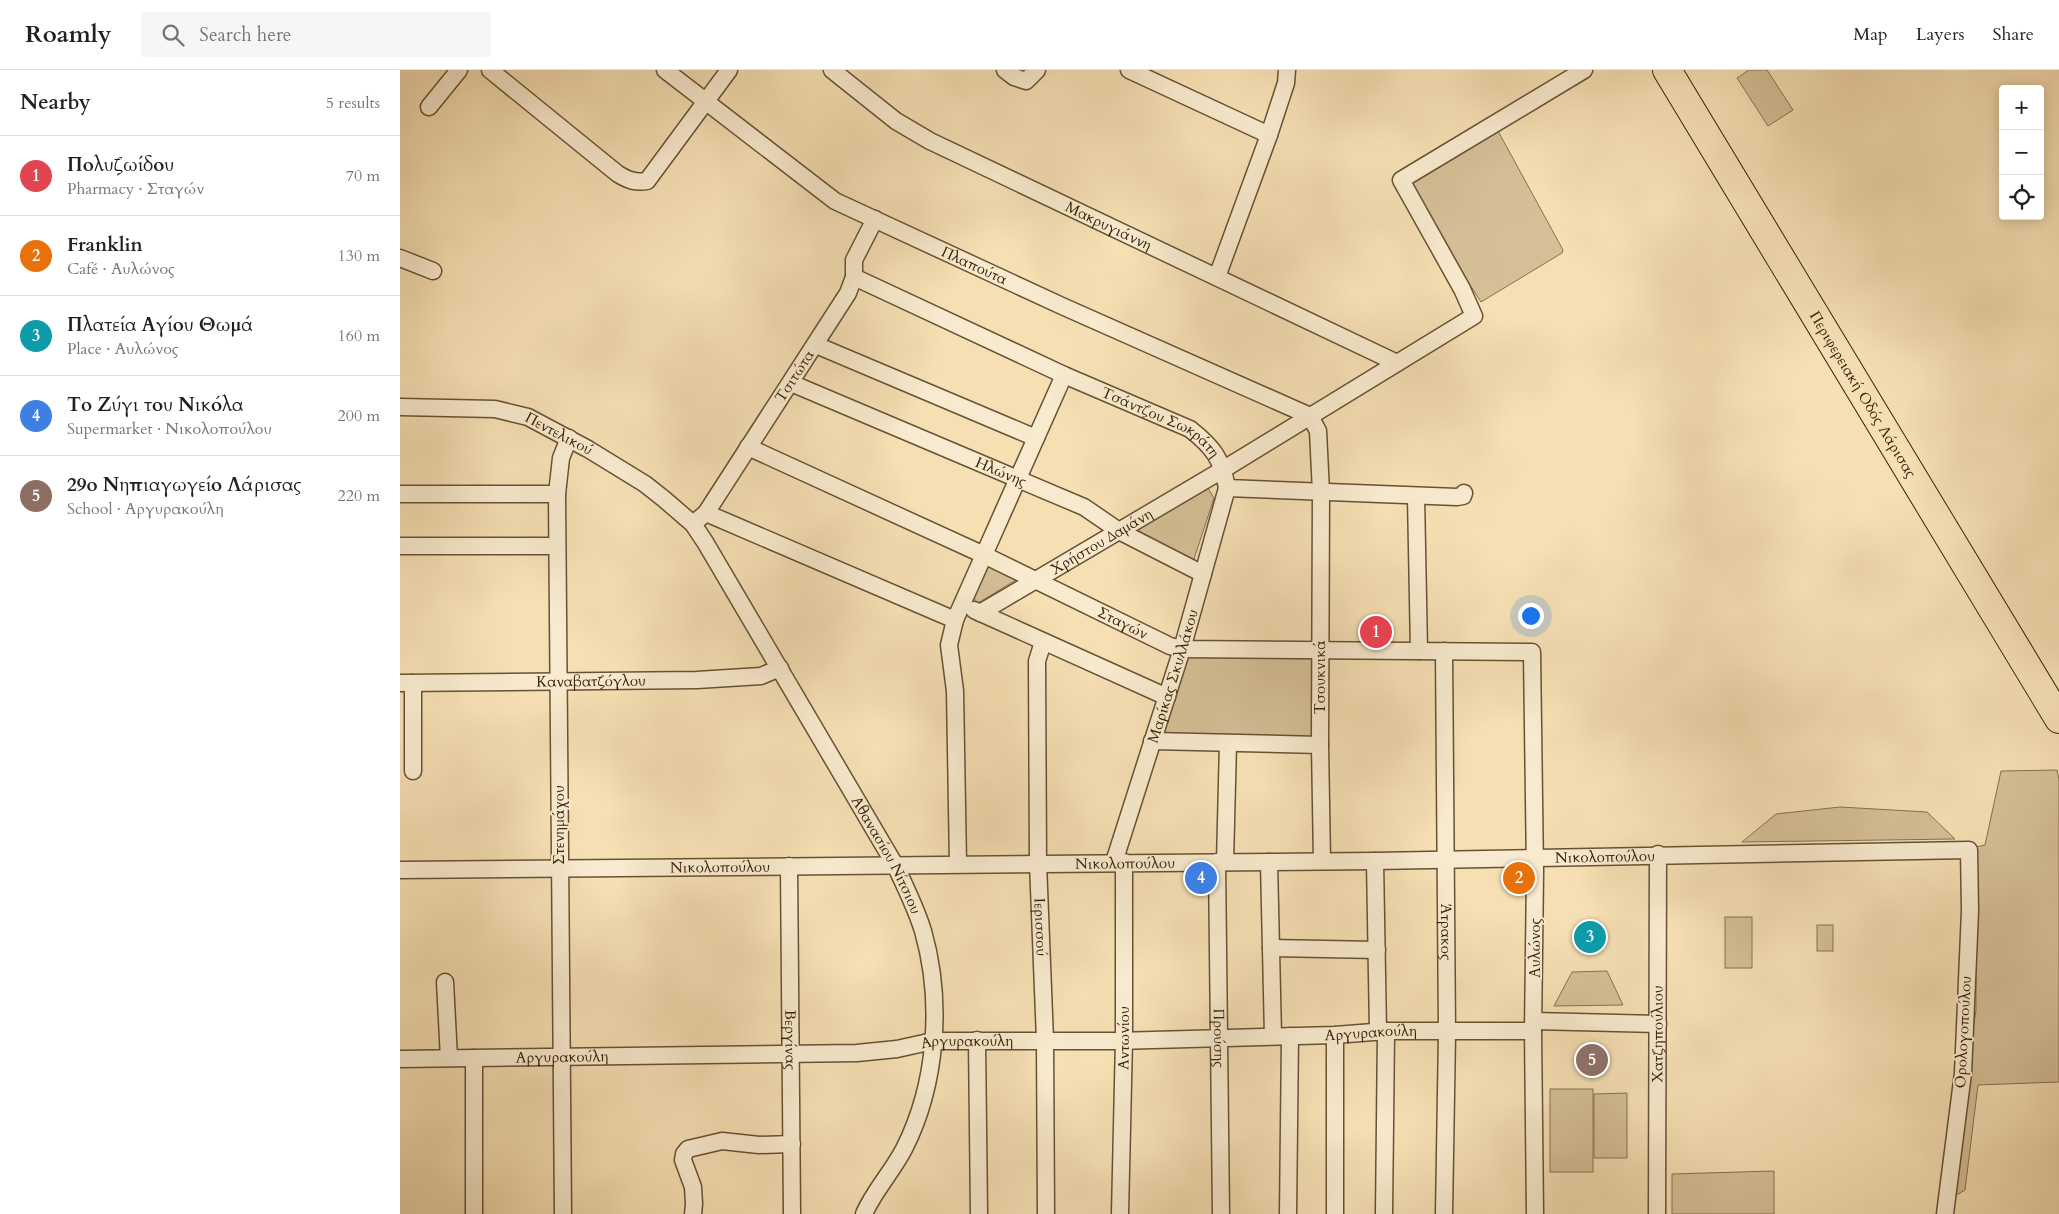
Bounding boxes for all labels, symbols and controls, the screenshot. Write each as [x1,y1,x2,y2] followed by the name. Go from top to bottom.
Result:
[141,12,491,57] search box
[25,18,111,51] text: Roamly
[159,21,187,49] icon: search
[199,22,291,48] text: Search here
[1853,22,1888,47] text: Map
[1916,22,1965,47] text: Layers
[1993,22,2034,47] text: Share
[1999,85,2044,220] map controls
[1999,85,2044,130] button: +
[20,88,91,117] text: Nearby
[326,92,380,114] text: 5 results
[1999,130,2044,175] button: −
[67,152,174,178] text: Πολυζωίδου
[32,165,40,187] text: 1
[346,165,380,187] text: 70 m
[1999,175,2044,220] button: locate
[67,178,204,200] text: Pharmacy · Σταγών
[1062,197,1155,255] street label: Μακρυγιάννη
[67,232,143,258] text: Franklin
[938,242,1010,289] street label: Πλαπούτα
[32,245,40,267] text: 2
[338,245,380,267] text: 130 m
[67,258,175,280] text: Café · Αυλώνος
[1805,307,1921,482] street label: Περιφερειακή Οδός Λάρισας
[67,312,254,338] text: Πλατεία Αγίου Θωμά
[32,325,40,347] text: 3
[338,325,380,347] text: 160 m
[67,338,179,360] text: Place · Αυλώνος
[770,346,819,406] street label: Τσιτώτα
[1098,382,1225,462] street label: Τσάντζου Σωκράτη
[67,392,244,418] text: Το Ζύγι του Νικόλα
[32,405,40,427] text: 4
[338,405,380,427] text: 200 m
[522,407,597,460] street label: Πεντελικού
[67,418,272,440] text: Supermarket · Νικολοπούλου
[972,452,1030,492] street label: Ηλώνης
[67,472,302,498] text: 29ο Νηπιαγωγείο Λάρισας
[32,485,40,507] text: 5
[338,485,380,507] text: 220 m
[67,498,224,520] text: School · Αργυρακούλη
[1047,503,1156,579] street label: Χρήστου Δαμάνη
[1094,602,1151,644] street label: Σταγών
[1518,603,1544,629] your location
[1143,607,1203,745] street label: Μαρίκας Σκυλλάκου
[1360,613,1392,651] pin: 1
[1310,640,1330,714] street label: Τσουκνικά
[536,671,646,692] street label: Καναβατζόγλου
[549,785,569,865] street label: Στενημάχου
[847,792,926,917] street label: Αθανασίου Νίτσιου
[1555,846,1655,868] street label: Νικολοπούλου
[1075,853,1175,874] street label: Νικολοπούλου
[670,857,770,878] street label: Νικολοπούλου
[1185,859,1217,897] pin: 4
[1503,859,1535,897] pin: 2
[1029,898,1052,957] street label: Ιερισσού
[1436,904,1456,961] street label: Άτρακος
[1525,917,1545,978] street label: Αυλώνος
[1574,918,1606,956] pin: 3
[1950,975,1976,1089] street label: Ορολογοπούλου
[1647,985,1668,1083] street label: Χατζηπούλιου
[1113,1006,1134,1070] street label: Αντωνίου
[1209,1008,1229,1068] street label: Προύσης
[780,1010,801,1071] street label: Βεργίνας
[1324,1021,1417,1045] street label: Αργυρακούλη
[919,1031,1013,1053] street label: Αργυρακούλη
[1576,1041,1608,1079] pin: 5
[516,1046,608,1067] street label: Αργυρακούλη

